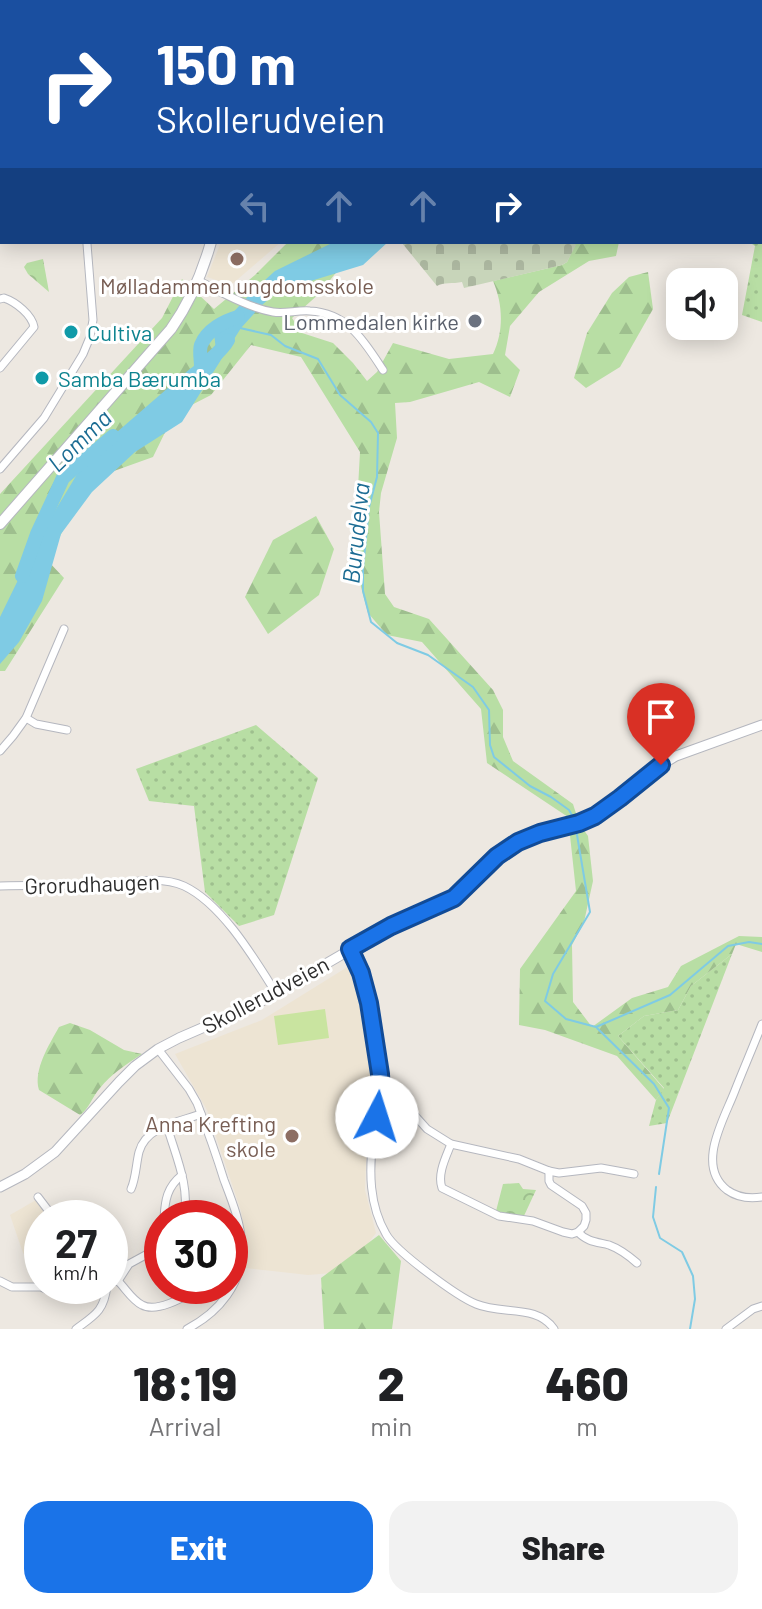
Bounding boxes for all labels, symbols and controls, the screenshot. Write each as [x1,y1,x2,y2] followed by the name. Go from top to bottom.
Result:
[156,29,296,96] text: 150 m
[24,32,128,136] icon: right
[156,97,385,140] text: Skollerudveien
[233,184,277,228] icon: left
[317,184,361,228] icon: ahead
[401,184,445,228] icon: ahead
[485,184,529,228] icon: right
[228,250,246,268] marker: Mølladammen ungdomsskole
[666,268,738,340] map controls
[666,268,738,340] button: sound
[100,272,374,298] place label: Mølladammen ungdomsskole
[283,308,459,334] place label: Lommedalen kirke
[466,312,484,330] marker: Lommedalen kirke
[87,319,152,345] place label: Cultiva
[62,323,80,341] marker: Cultiva
[58,365,221,391] place label: Samba Bærumba
[33,369,51,387] marker: Samba Bærumba
[41,403,117,477] water label: Lomma
[335,481,375,585] water label: Burudelva
[627,683,695,765] pin
[639,695,683,739] icon: arrive
[24,868,160,898] street label: Grorudhaugen
[197,950,333,1038] street label: Skollerudveien
[335,1075,419,1159] position arrow
[145,1110,276,1161] place label: Anna Krefting skole
[283,1127,301,1145] marker: Anna Krefting skole
[144,1200,248,1304] speed limit sign: 30
[55,1218,97,1266] text: 27
[53,1260,99,1284] text: km/h
[133,1353,237,1411] text: 18:19
[378,1353,405,1411] text: 2
[545,1353,629,1411] text: 460
[149,1410,221,1441] text: Arrival
[370,1410,412,1441] text: min
[576,1410,598,1441] text: m
[24,1501,373,1593] button: Exit
[389,1501,738,1593] button: Share

